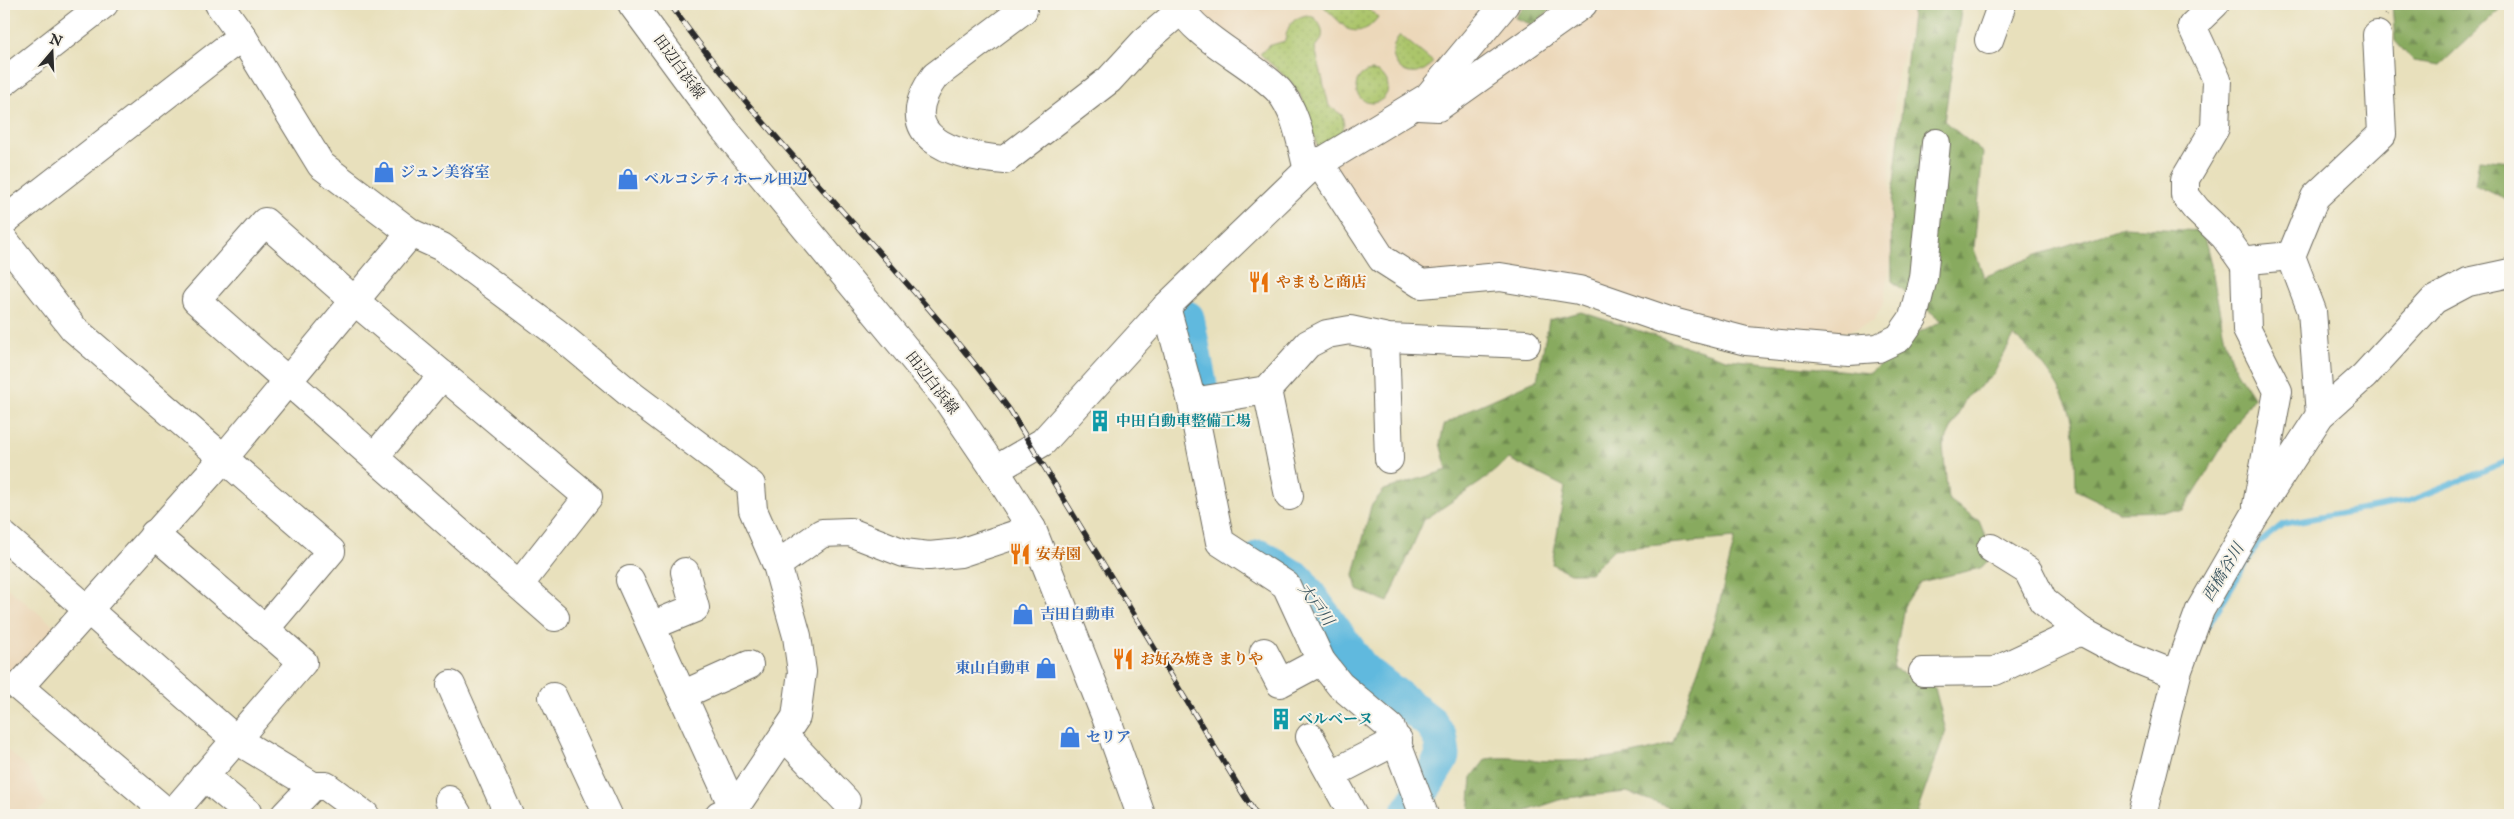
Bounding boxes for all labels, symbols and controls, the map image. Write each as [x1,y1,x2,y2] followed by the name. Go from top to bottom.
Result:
[28,28,78,78] north arrow
[46,30,65,51] text: N
[649,31,709,103] street label: 田辺白浜線
[371,159,397,185] shop icon: ジュン美容室
[400,163,490,182] place label: ジュン美容室
[615,166,641,192] shop icon: ベルコシティホール田辺
[644,170,808,189] place label: ベルコシティホール田辺
[1246,269,1272,295] restaurant icon: やまもと商店
[1276,273,1366,292] place label: やまもと商店
[901,348,963,418] street label: 田辺白浜線
[1087,408,1113,434] building icon: 中田自動車整備工場
[1116,412,1251,431] place label: 中田自動車整備工場
[2199,539,2250,606] water label: 西橋谷川
[1007,541,1033,567] restaurant icon: 安寿園
[1036,545,1081,564] place label: 安寿園
[1293,580,1338,632] water label: 大戸川
[1010,601,1036,627] shop icon: 吉田自動車
[1040,605,1115,624] place label: 吉田自動車
[1110,646,1136,672] restaurant icon: お好み焼き まりや
[1140,650,1263,669] place label: お好み焼き まりや
[1033,655,1059,681] shop icon: 東山自動車
[955,659,1030,678] place label: 東山自動車
[1268,706,1294,732] building icon: ベルベーヌ
[1298,710,1373,729] place label: ベルベーヌ
[1057,724,1083,750] shop icon: セリア
[1086,728,1131,747] place label: セリア

